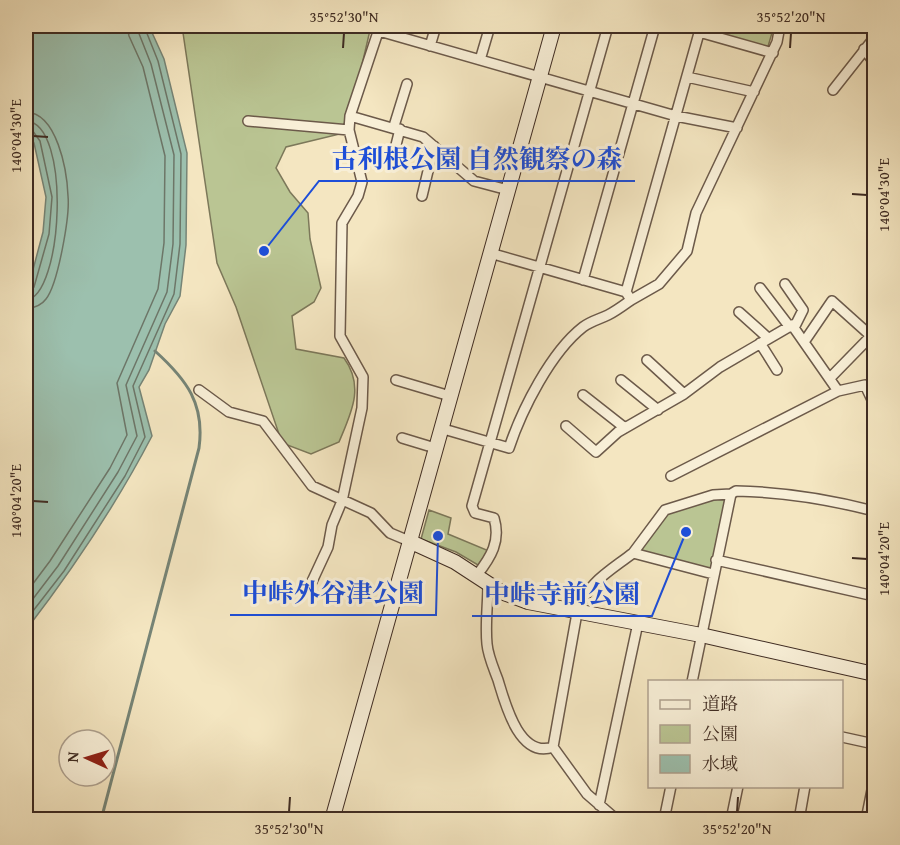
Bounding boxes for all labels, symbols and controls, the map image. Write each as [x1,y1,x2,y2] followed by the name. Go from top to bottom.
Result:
[310,6,379,27] text: 35°52'30"N
[757,6,826,27] text: 35°52'20"N
[5,99,26,173] text: 140°04'30"E
[319,137,635,181] callout: 古利根公園 自然観察の森
[331,139,623,178] text: 古利根公園 自然観察の森
[873,158,894,232] text: 140°04'30"E
[5,464,26,538] text: 140°04'20"E
[873,522,894,596] text: 140°04'20"E
[230,571,436,615] callout: 中峠外谷津公園
[472,572,652,616] callout: 中峠寺前公園
[242,573,424,612] text: 中峠外谷津公園
[484,574,640,613] text: 中峠寺前公園
[648,680,843,788] legend
[702,690,738,717] text: 道路
[702,720,738,747] text: 公園
[57,728,117,788] north arrow
[60,750,84,763] text: N
[702,750,738,777] text: 水域
[255,818,324,839] text: 35°52'30"N
[703,818,772,839] text: 35°52'20"N

